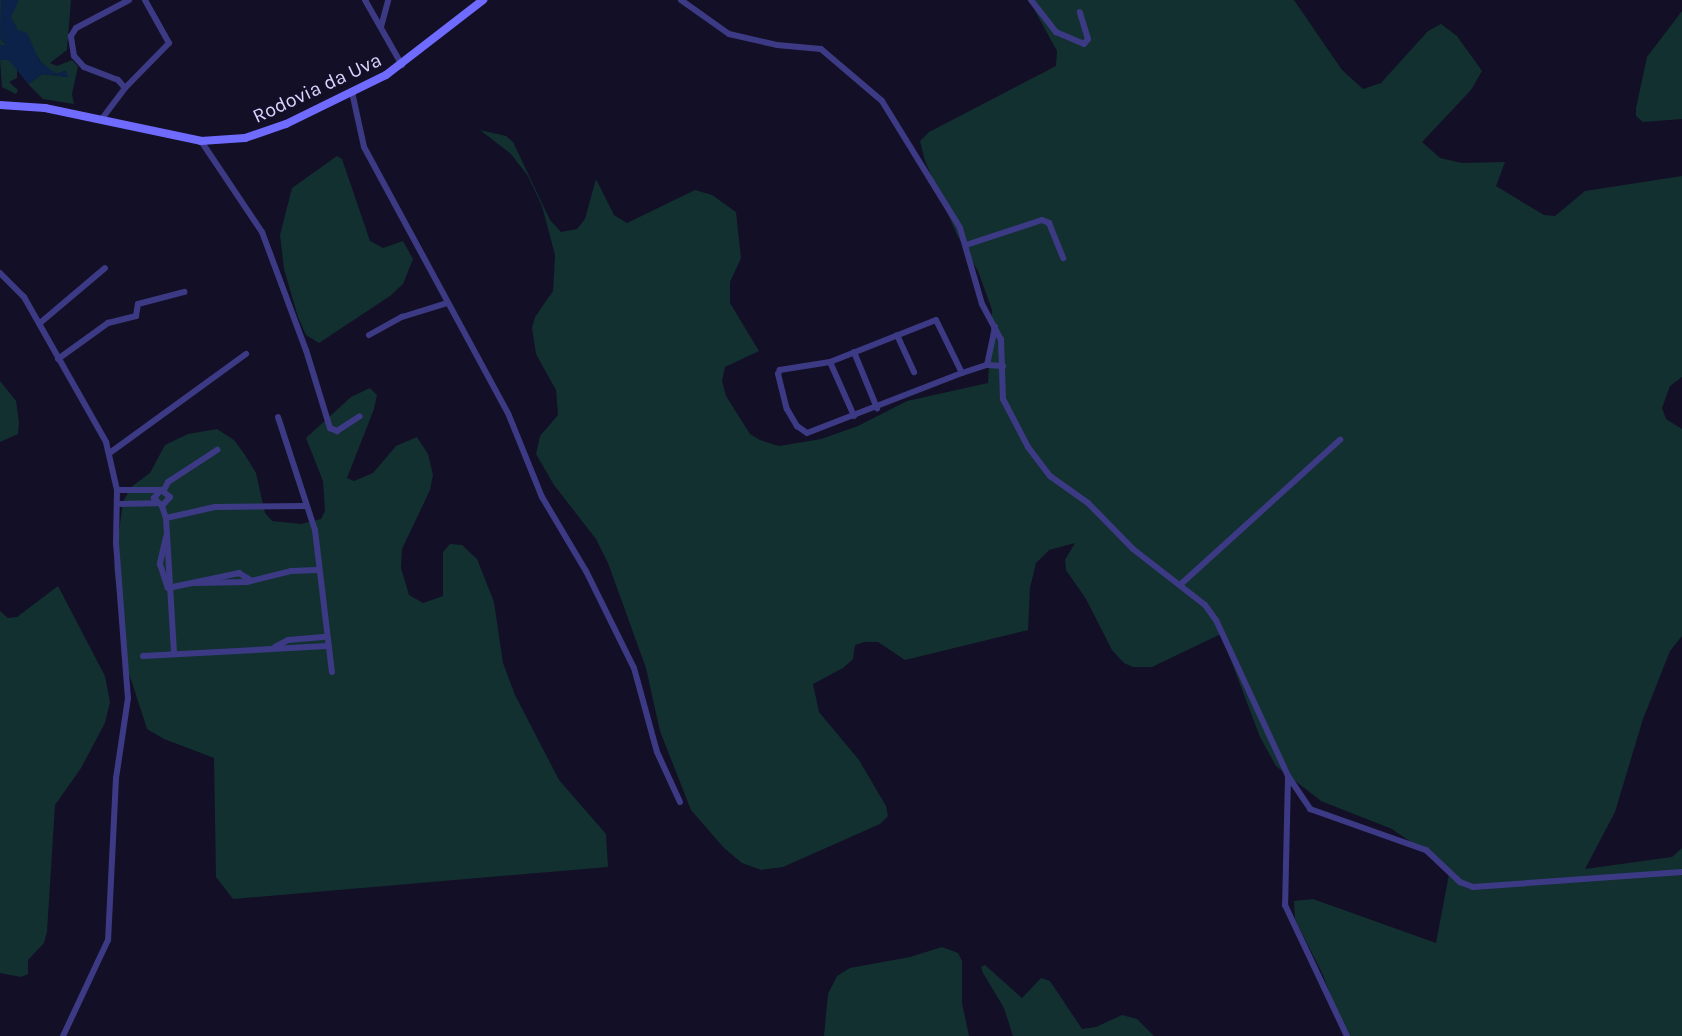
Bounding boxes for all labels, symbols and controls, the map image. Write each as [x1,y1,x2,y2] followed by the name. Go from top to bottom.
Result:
[249,48,385,128] street label: Rodovia da Uva

